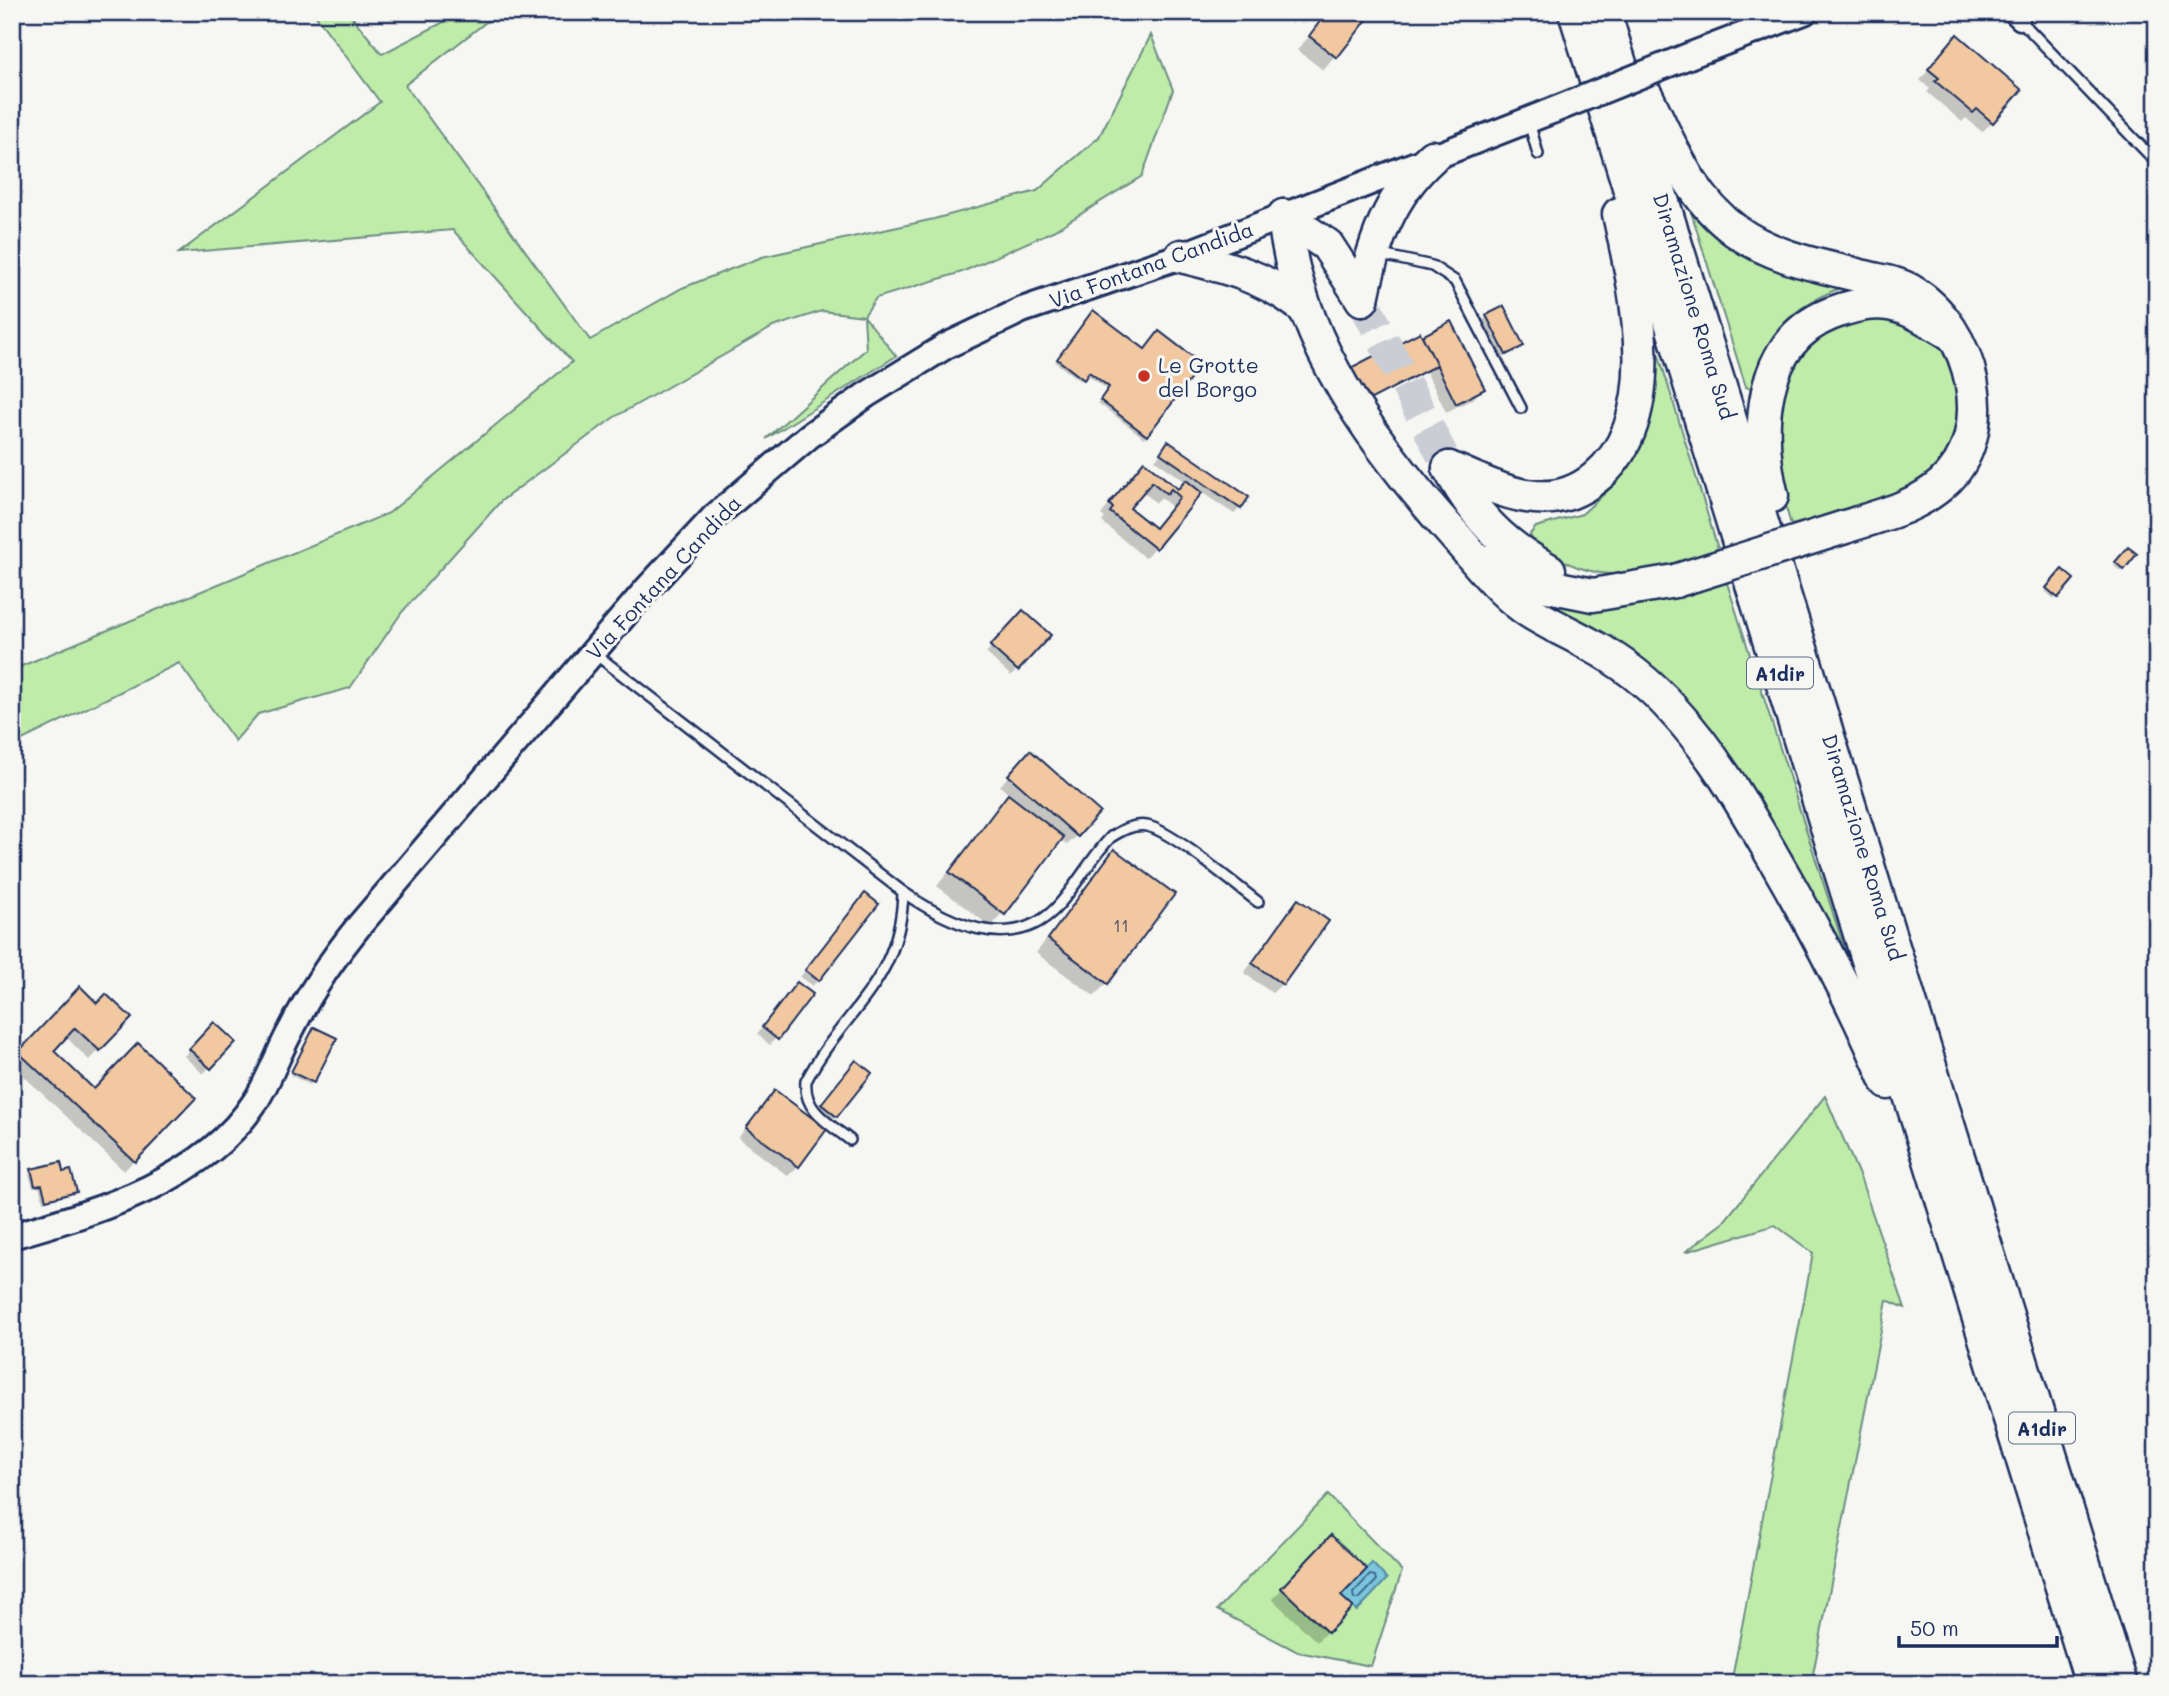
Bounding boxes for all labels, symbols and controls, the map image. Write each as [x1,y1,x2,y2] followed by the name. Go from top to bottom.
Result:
[1648,190,1742,422] street label: Diramazione Roma Sud
[1045,215,1257,313] street label: Via Fontana Candida
[1158,351,1259,402] place label: Le Grotte del Borgo
[1136,368,1152,384] marker: Le Grotte del Borgo
[580,489,746,665] street label: Via Fontana Candida
[1747,658,1813,688] road number: A1dir
[1817,731,1911,963] street label: Diramazione Roma Sud
[1113,913,1129,937] house number: 11
[2009,1412,2075,1444] road number: A1dir
[1899,1605,2057,1649] scale bar
[1910,1614,1959,1641] text: 50 m

